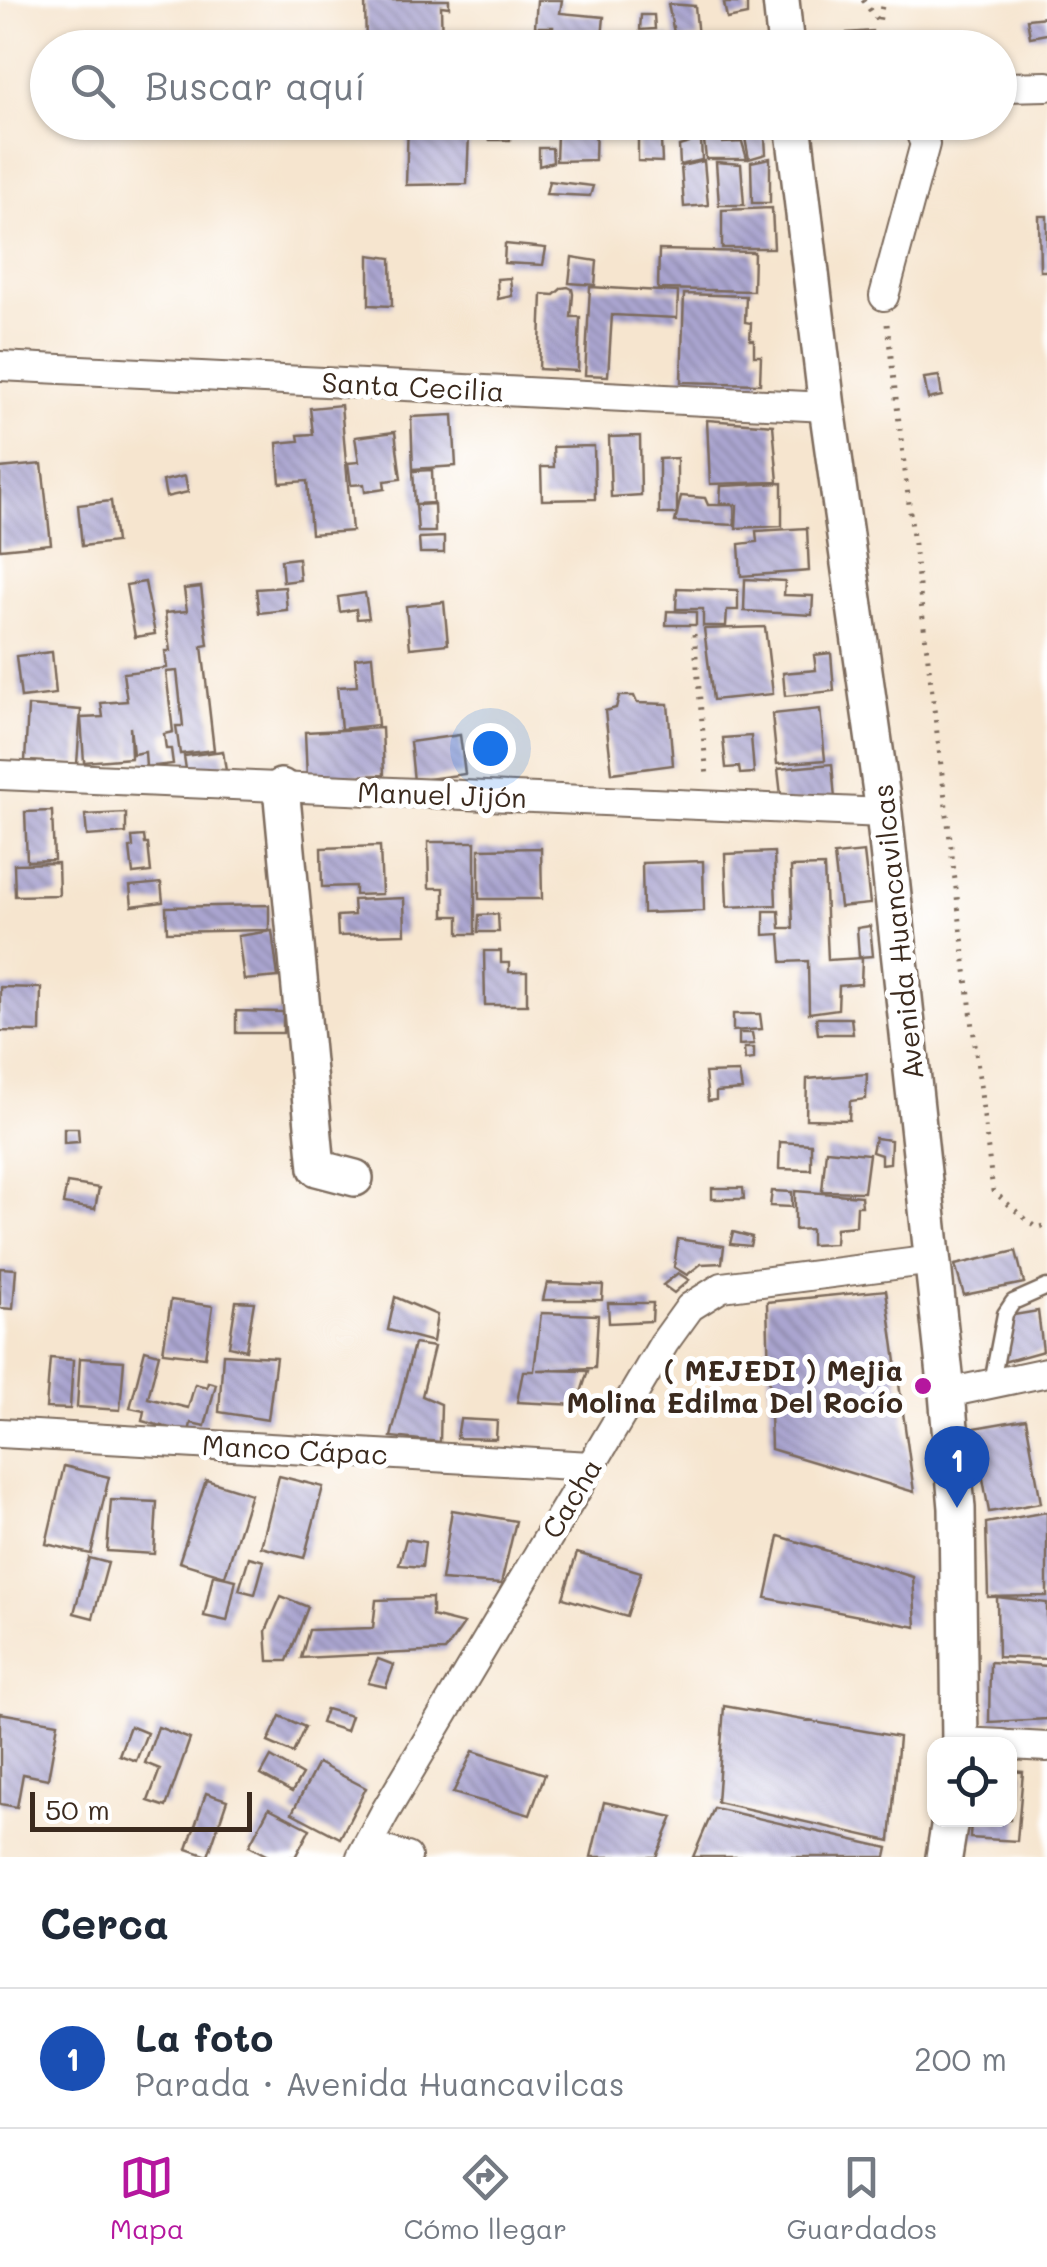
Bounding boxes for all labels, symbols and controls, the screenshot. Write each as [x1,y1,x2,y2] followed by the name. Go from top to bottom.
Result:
[30,30,1017,140] search box
[65,58,120,113] icon: search
[145,60,366,110] text: Buscar aquí
[321,363,505,409] street label: Santa Cecilia
[465,723,516,774] your location
[357,773,527,815] street label: Manuel Jijón
[864,782,930,1082] street label: Avenida Huancavilcas
[566,1352,903,1420] place label: ( MEJEDI ) Mejia Molina Edilma Del Rocío
[912,1375,934,1397] marker: ( MEJEDI ) Mejia Molina Edilma Del Rocío
[201,1426,389,1472] street label: Manco Cápac
[924,1426,990,1508] pin: 1
[533,1451,609,1545] street label: Cacha
[927,1737,1017,1827] map controls
[927,1737,1017,1827] button: locate
[30,1787,252,1832] scale bar
[45,1791,110,1827] text: 50 m
[40,1895,169,1950] text: Cerca
[135,2012,273,2062] text: La foto
[65,2037,80,2079] text: 1
[914,2037,1007,2079] text: 200 m
[135,2062,625,2104] text: Parada · Avenida Huancavilcas
[110,2150,184,2246] tab: Mapa
[404,2150,567,2246] tab: Cómo llegar
[787,2150,937,2246] tab: Guardados

